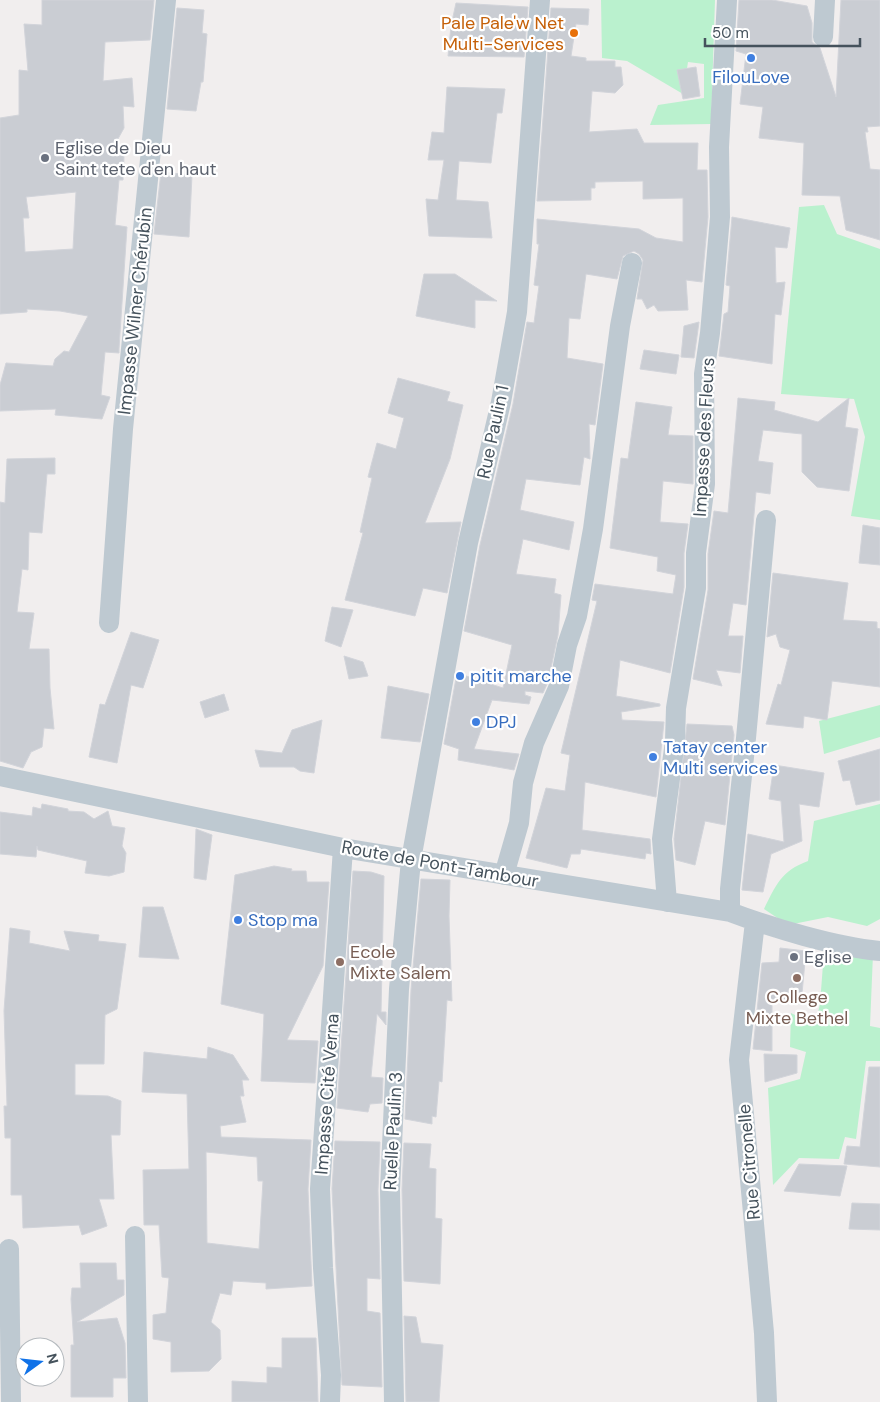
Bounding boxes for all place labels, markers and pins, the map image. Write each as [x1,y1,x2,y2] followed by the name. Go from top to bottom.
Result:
[441,11,564,56] place label: Pale Pale'w Net Multi-Services
[568,27,580,39] marker: Pale Pale'w Net Multi-Services
[745,52,757,64] marker: FilouLove
[712,65,790,89] place label: FilouLove
[55,136,217,181] place label: Eglise de Dieu Saint tete d'en haut
[39,152,51,164] marker: Eglise de Dieu Saint tete d'en haut
[470,664,572,688] place label: pitit marche
[454,670,466,682] marker: pitit marche
[486,710,516,734] place label: DPJ
[470,716,482,728] marker: DPJ
[663,735,778,780] place label: Tatay center Multi services
[647,751,659,763] marker: Tatay center Multi services
[248,908,318,932] place label: Stop ma
[232,914,244,926] marker: Stop ma
[350,940,451,985] place label: Ecole Mixte Salem
[804,945,852,969] place label: Eglise
[788,951,800,963] marker: Eglise
[334,956,346,968] marker: Ecole Mixte Salem
[791,972,803,984] marker: College Mixte Bethel
[746,985,848,1030] place label: College Mixte Bethel

